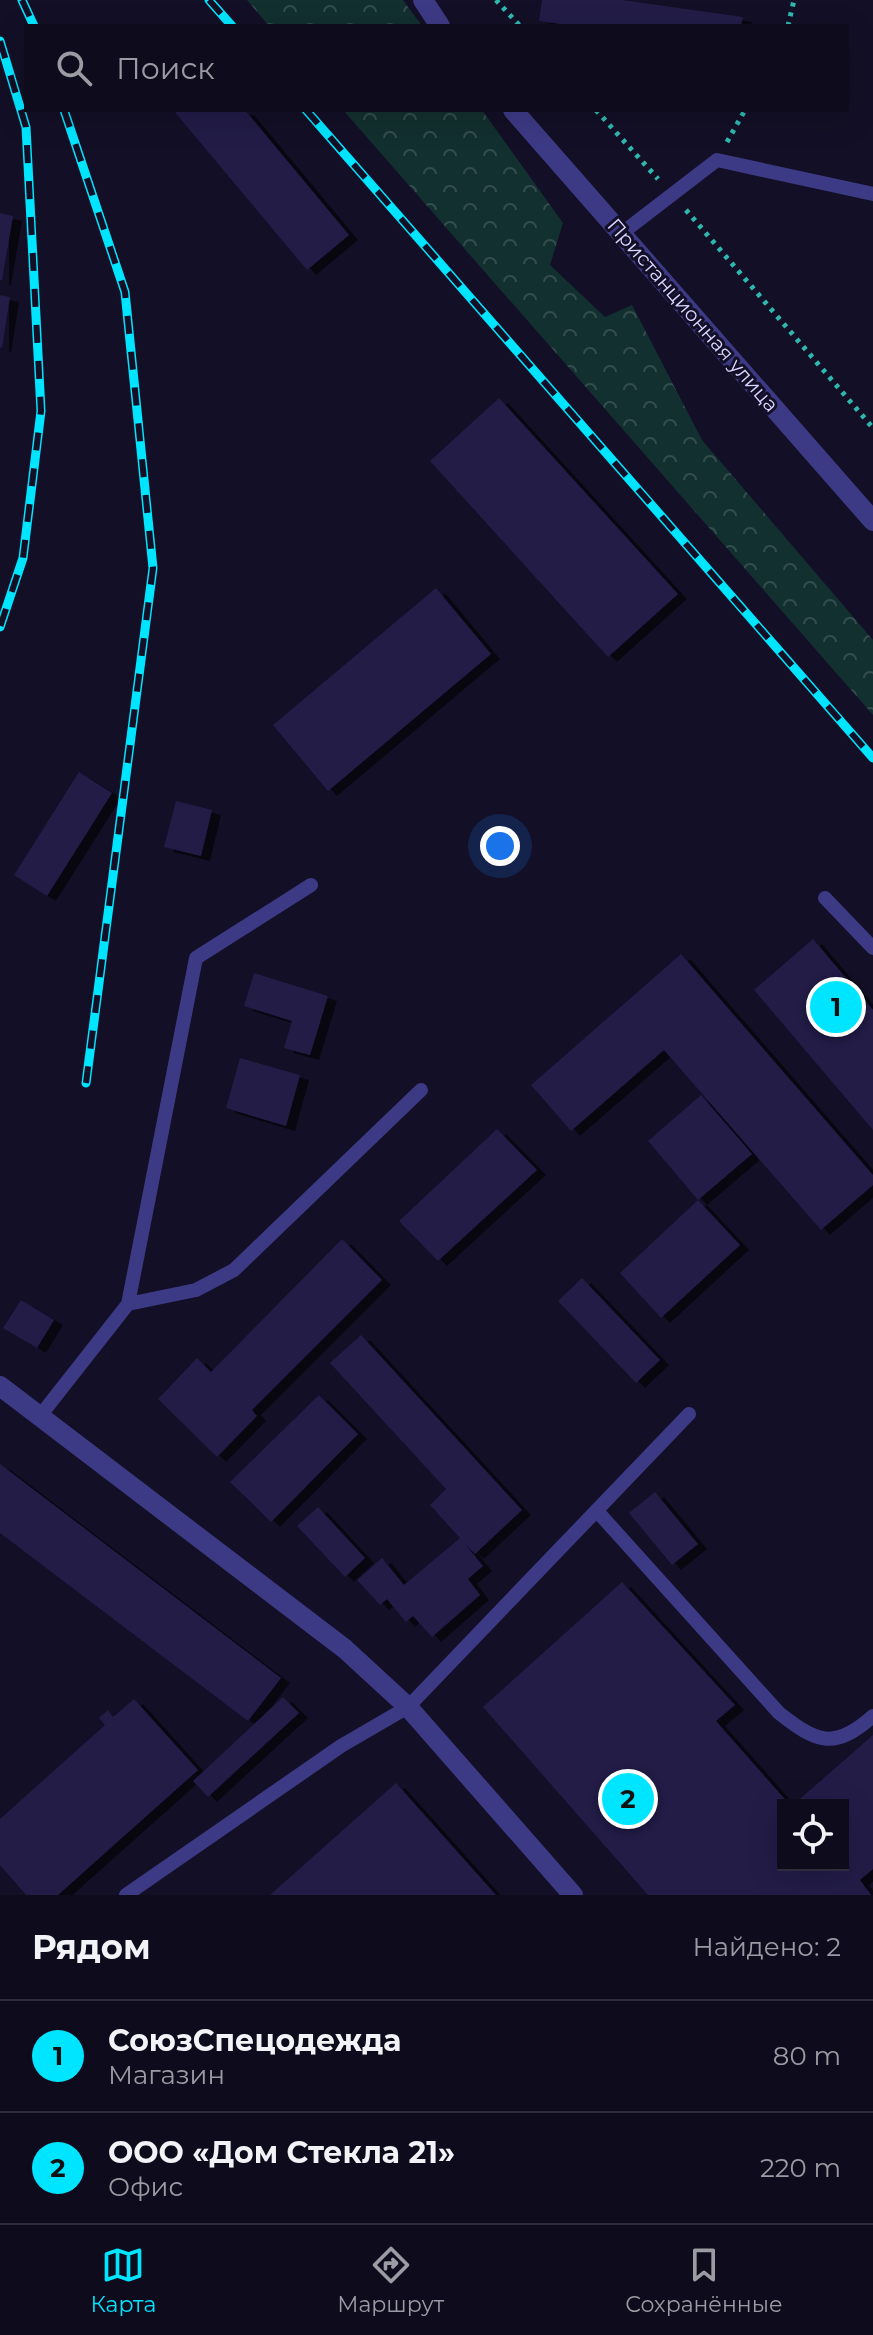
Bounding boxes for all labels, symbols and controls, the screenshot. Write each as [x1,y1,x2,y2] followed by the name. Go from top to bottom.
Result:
[24,24,849,112] search box
[52,46,96,90] icon: search
[116,50,215,87] text: Поиск
[602,213,784,417] street label: Пристанционная улица
[480,826,520,866] your location
[810,977,862,1037] pin: 1
[602,1769,654,1829] pin: 2
[777,1799,849,1871] map controls
[777,1799,849,1871] button: locate
[32,1926,151,1968] text: Рядом
[692,1931,841,1963] text: Найдено: 2
[108,2022,401,2059] text: СоюзСпецодежда
[53,2040,63,2072] text: 1
[773,2040,841,2072] text: 80 m
[108,2059,225,2091] text: Магазин
[108,2134,455,2171] text: ООО «Дом Стекла 21»
[50,2152,66,2184] text: 2
[760,2152,841,2184] text: 220 m
[108,2171,183,2203] text: Офис
[90,2243,156,2318] tab: Карта
[337,2243,444,2318] tab: Маршрут
[625,2243,783,2318] tab: Сохранённые

